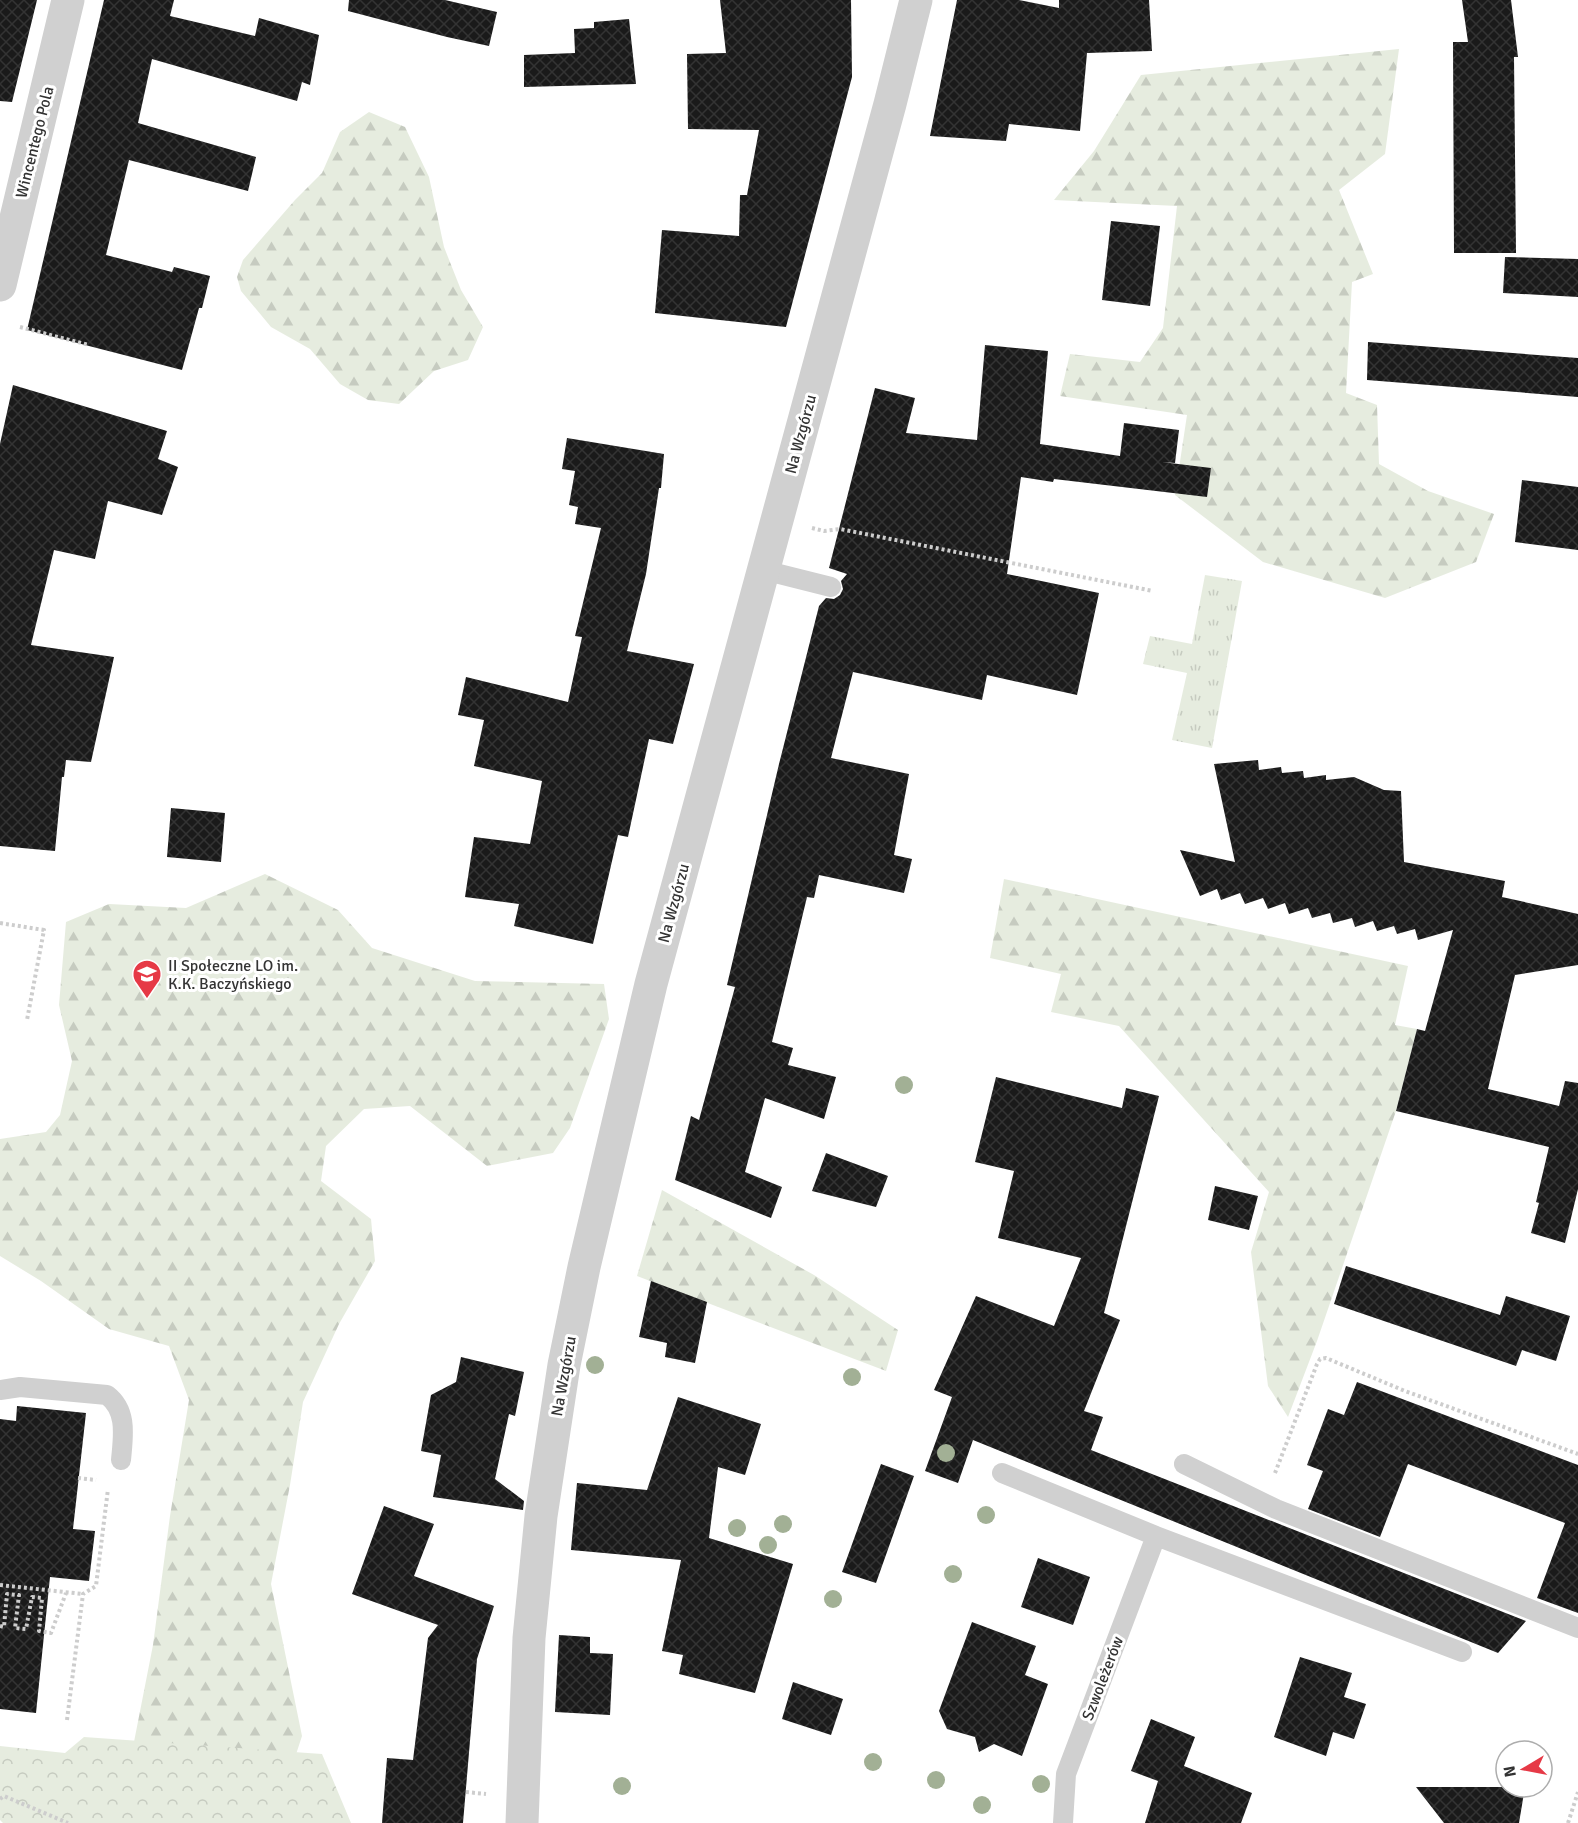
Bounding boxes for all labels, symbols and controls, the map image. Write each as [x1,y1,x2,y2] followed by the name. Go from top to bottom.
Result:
[11,84,59,200] street label: Wincentego Pola
[781,392,821,476] street label: Na Wzgórzu
[654,861,694,945] street label: Na Wzgórzu
[168,956,298,994] place label: II Społeczne LO im. K.K. Baczyńskiego
[131,958,163,1000] school or university icon: II Społeczne LO im. K.K. Baczyńskiego
[547,1334,581,1418] street label: Na Wzgórzu
[1078,1633,1128,1723] street label: Szwoleżerów
[1494,1739,1554,1799] north arrow
[1499,1764,1521,1779] text: N

